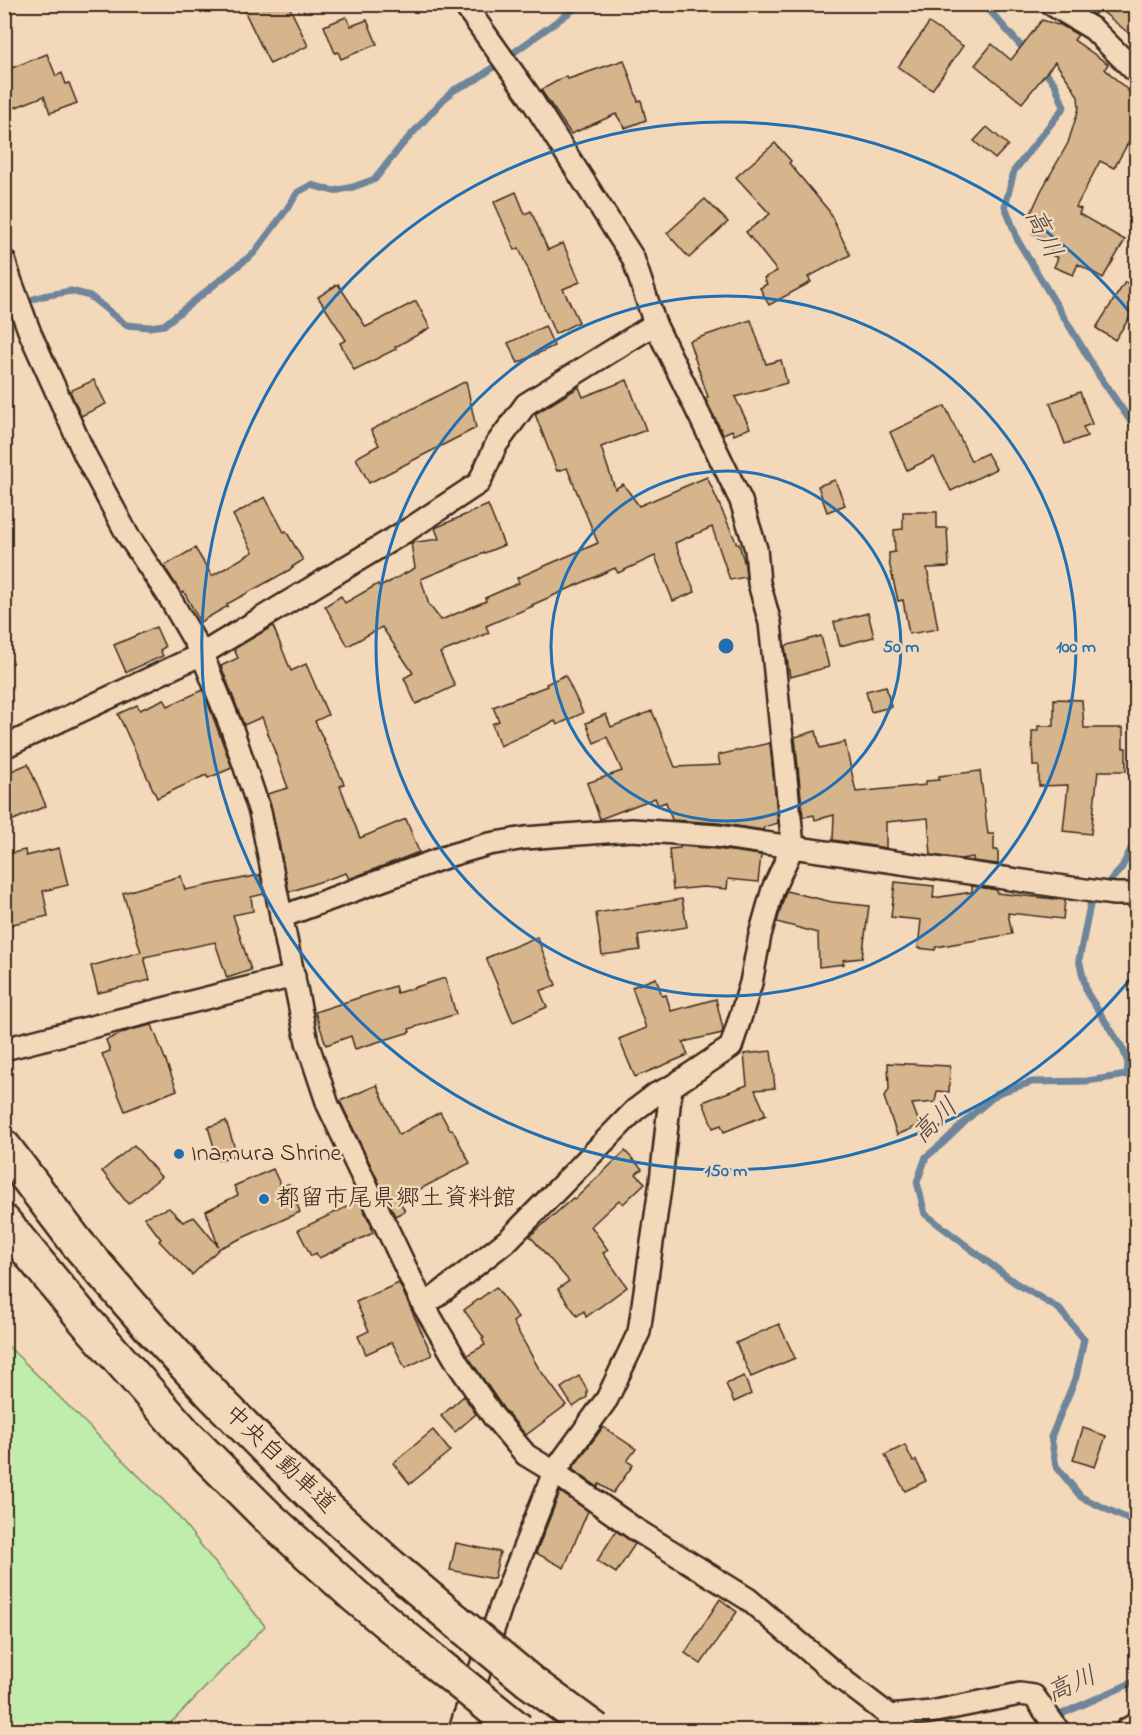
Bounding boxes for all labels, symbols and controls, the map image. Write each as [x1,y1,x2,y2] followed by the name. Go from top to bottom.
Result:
[1014,202,1070,266] water label: 高川
[883,635,919,661] text: 50 m
[1056,635,1096,661] text: 100 m
[716,636,736,656] centre of rings
[904,1090,968,1154] water label: 高川
[191,1137,342,1172] place label: Inamura Shrine
[172,1147,186,1161] marker: Inamura Shrine
[705,1159,747,1185] text: 150 m
[276,1182,516,1217] place label: 都留市尾県郷土資料館
[257,1192,271,1206] marker: 都留市尾県郷土資料館
[215,1397,343,1523] street label: 中央自動車道
[1041,1658,1103,1714] water label: 高川

